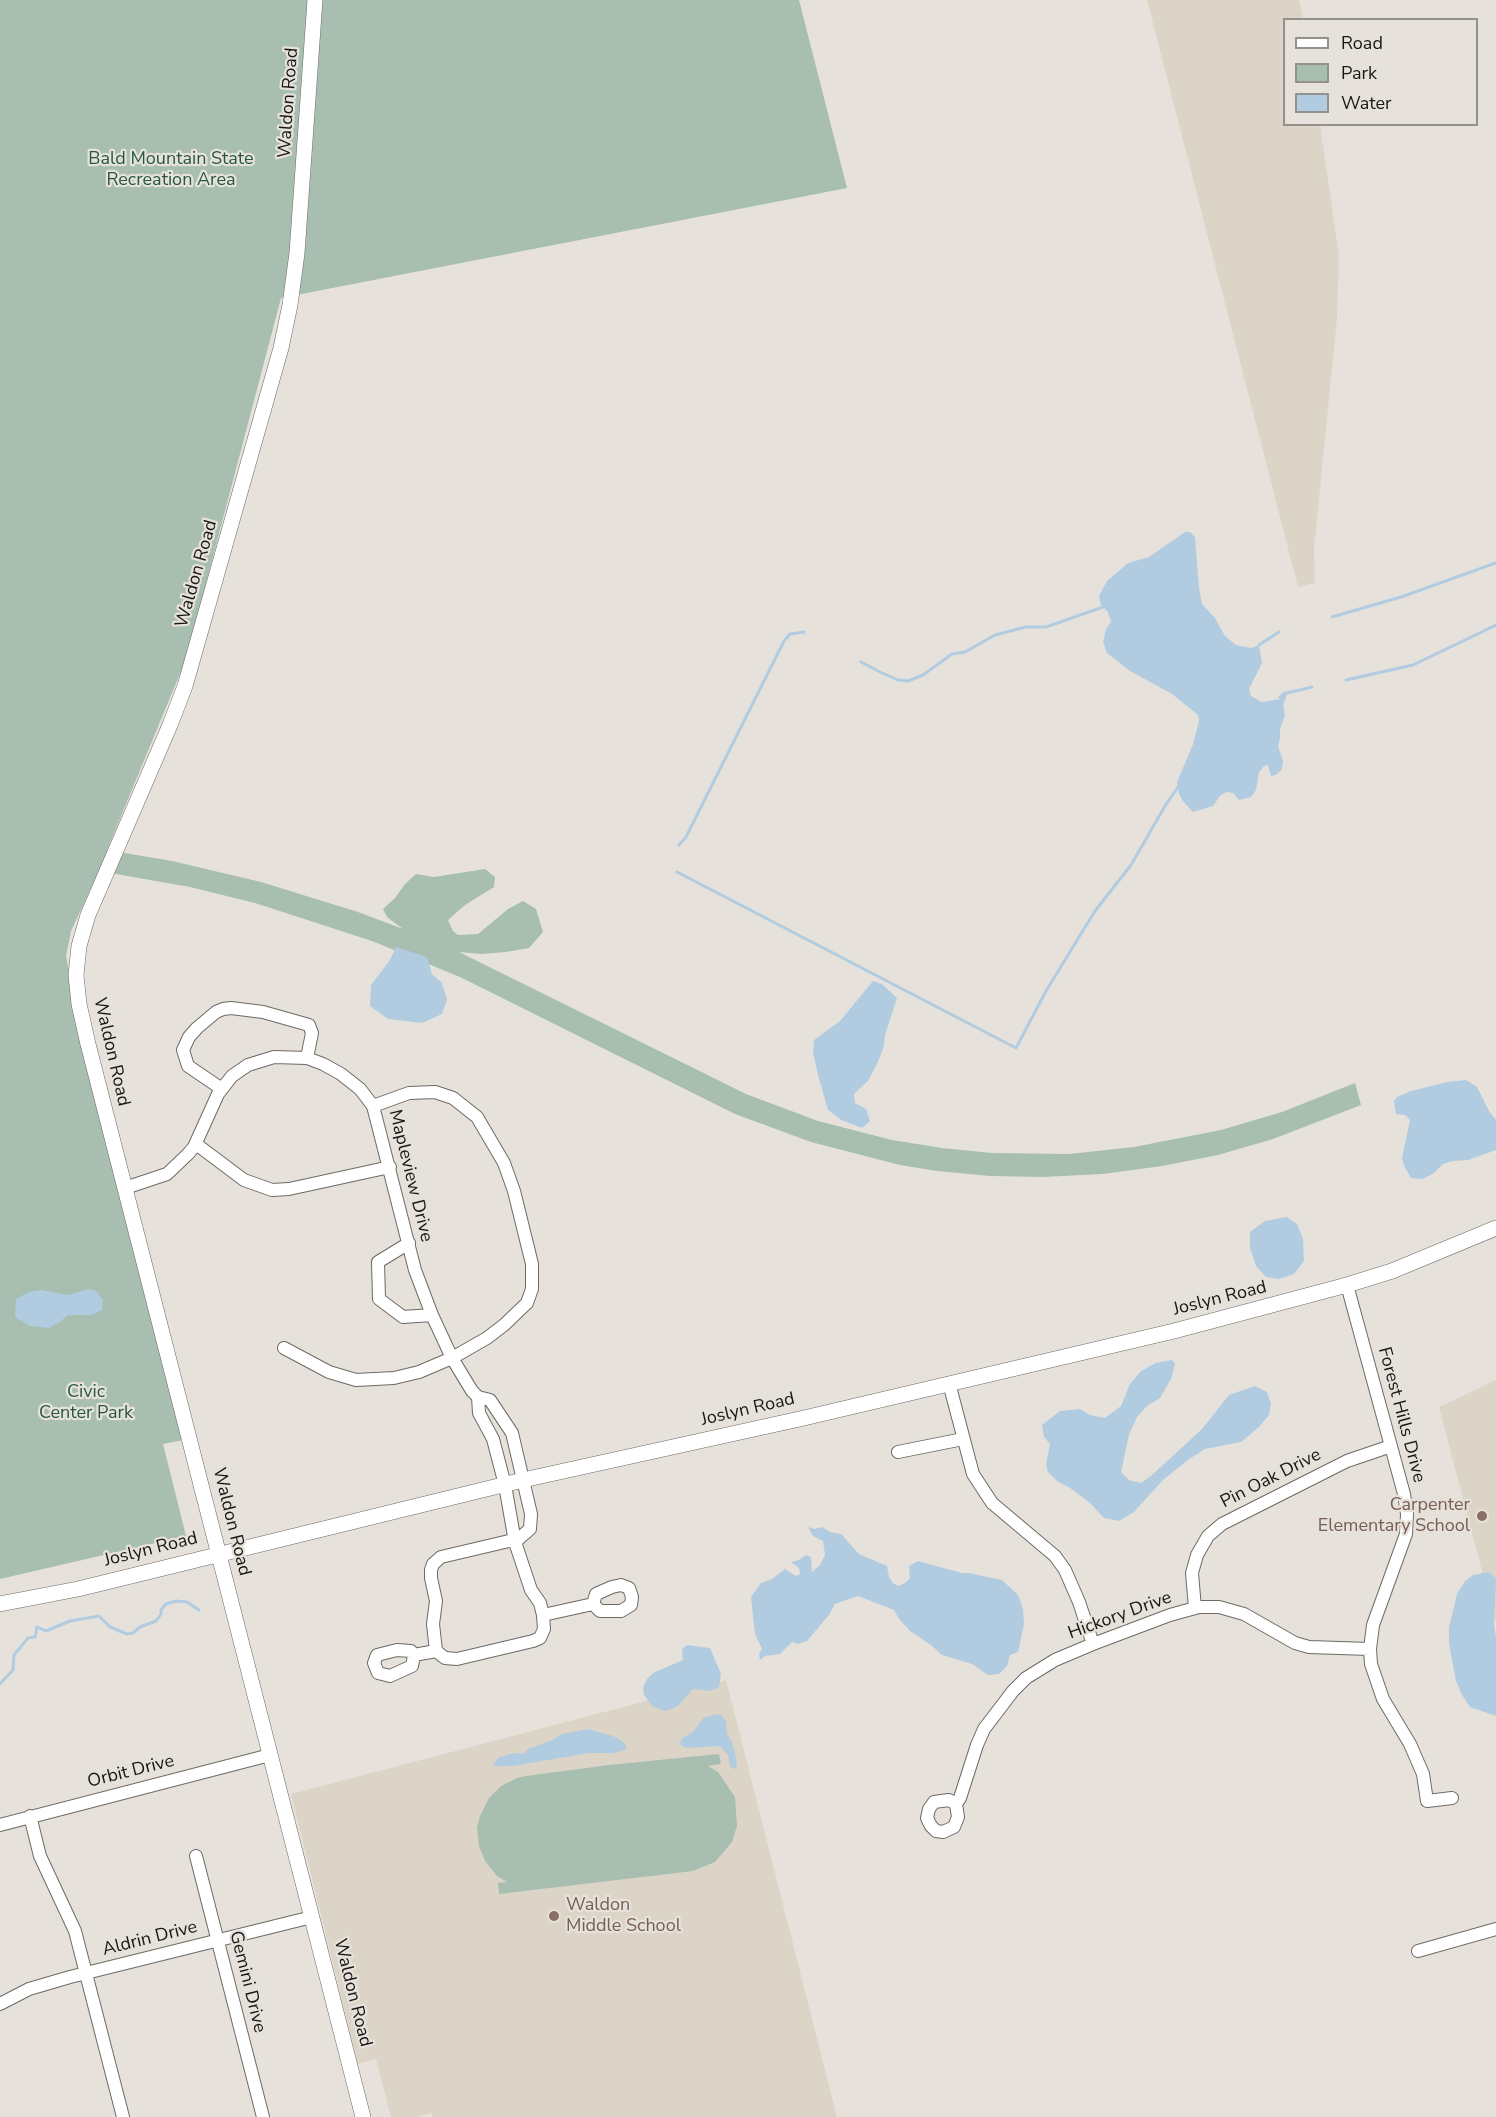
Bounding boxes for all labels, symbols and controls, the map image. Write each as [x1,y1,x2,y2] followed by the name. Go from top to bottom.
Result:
[1283,18,1478,126] legend
[1341,31,1383,55] text: Road
[274,47,304,159] street label: Waldon Road
[1341,61,1377,85] text: Park
[1341,91,1392,115] text: Water
[88,149,254,192] park label: Bald Mountain State Recreation Area
[171,518,223,630] street label: Waldon Road
[88,996,134,1108] street label: Waldon Road
[383,1108,437,1244] street label: Mapleview Drive
[1171,1277,1269,1321] street label: Joslyn Road
[1373,1345,1429,1485] street label: Forest Hills Drive
[39,1382,133,1424] park label: Civic Center Park
[699,1389,797,1431] street label: Joslyn Road
[1217,1444,1325,1514] street label: Pin Oak Drive
[207,1466,255,1578] street label: Waldon Road
[1318,1495,1470,1538] place label: Carpenter Elementary School
[1475,1509,1489,1523] marker: Carpenter Elementary School
[102,1528,200,1572] street label: Joslyn Road
[1065,1587,1175,1645] street label: Hickory Drive
[85,1751,177,1793] street label: Orbit Drive
[566,1895,681,1938] place label: Waldon Middle School
[547,1909,561,1923] marker: Waldon Middle School
[100,1917,200,1961] street label: Aldrin Drive
[224,1929,270,2035] street label: Gemini Drive
[328,1937,376,2049] street label: Waldon Road

